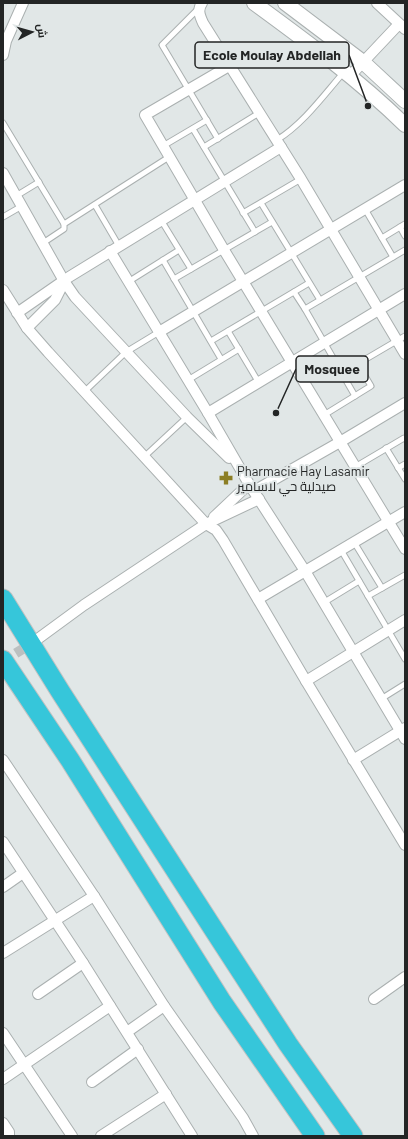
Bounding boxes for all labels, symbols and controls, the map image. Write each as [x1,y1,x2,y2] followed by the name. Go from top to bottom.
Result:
[12,12,52,52] north arrow
[34,23,50,39] text: ش
[195,42,349,68] callout: Ecole Moulay Abdellah
[203,46,341,63] text: Ecole Moulay Abdellah
[296,356,368,382] callout: Mosquee
[304,360,360,377] text: Mosquee
[236,463,370,497] place label: Pharmacie Hay Lasamir صيدلية حي لاسامير
[218,470,234,486] pharmacy icon: Pharmacie Hay Lasamir صيدلية حي لاسامير

